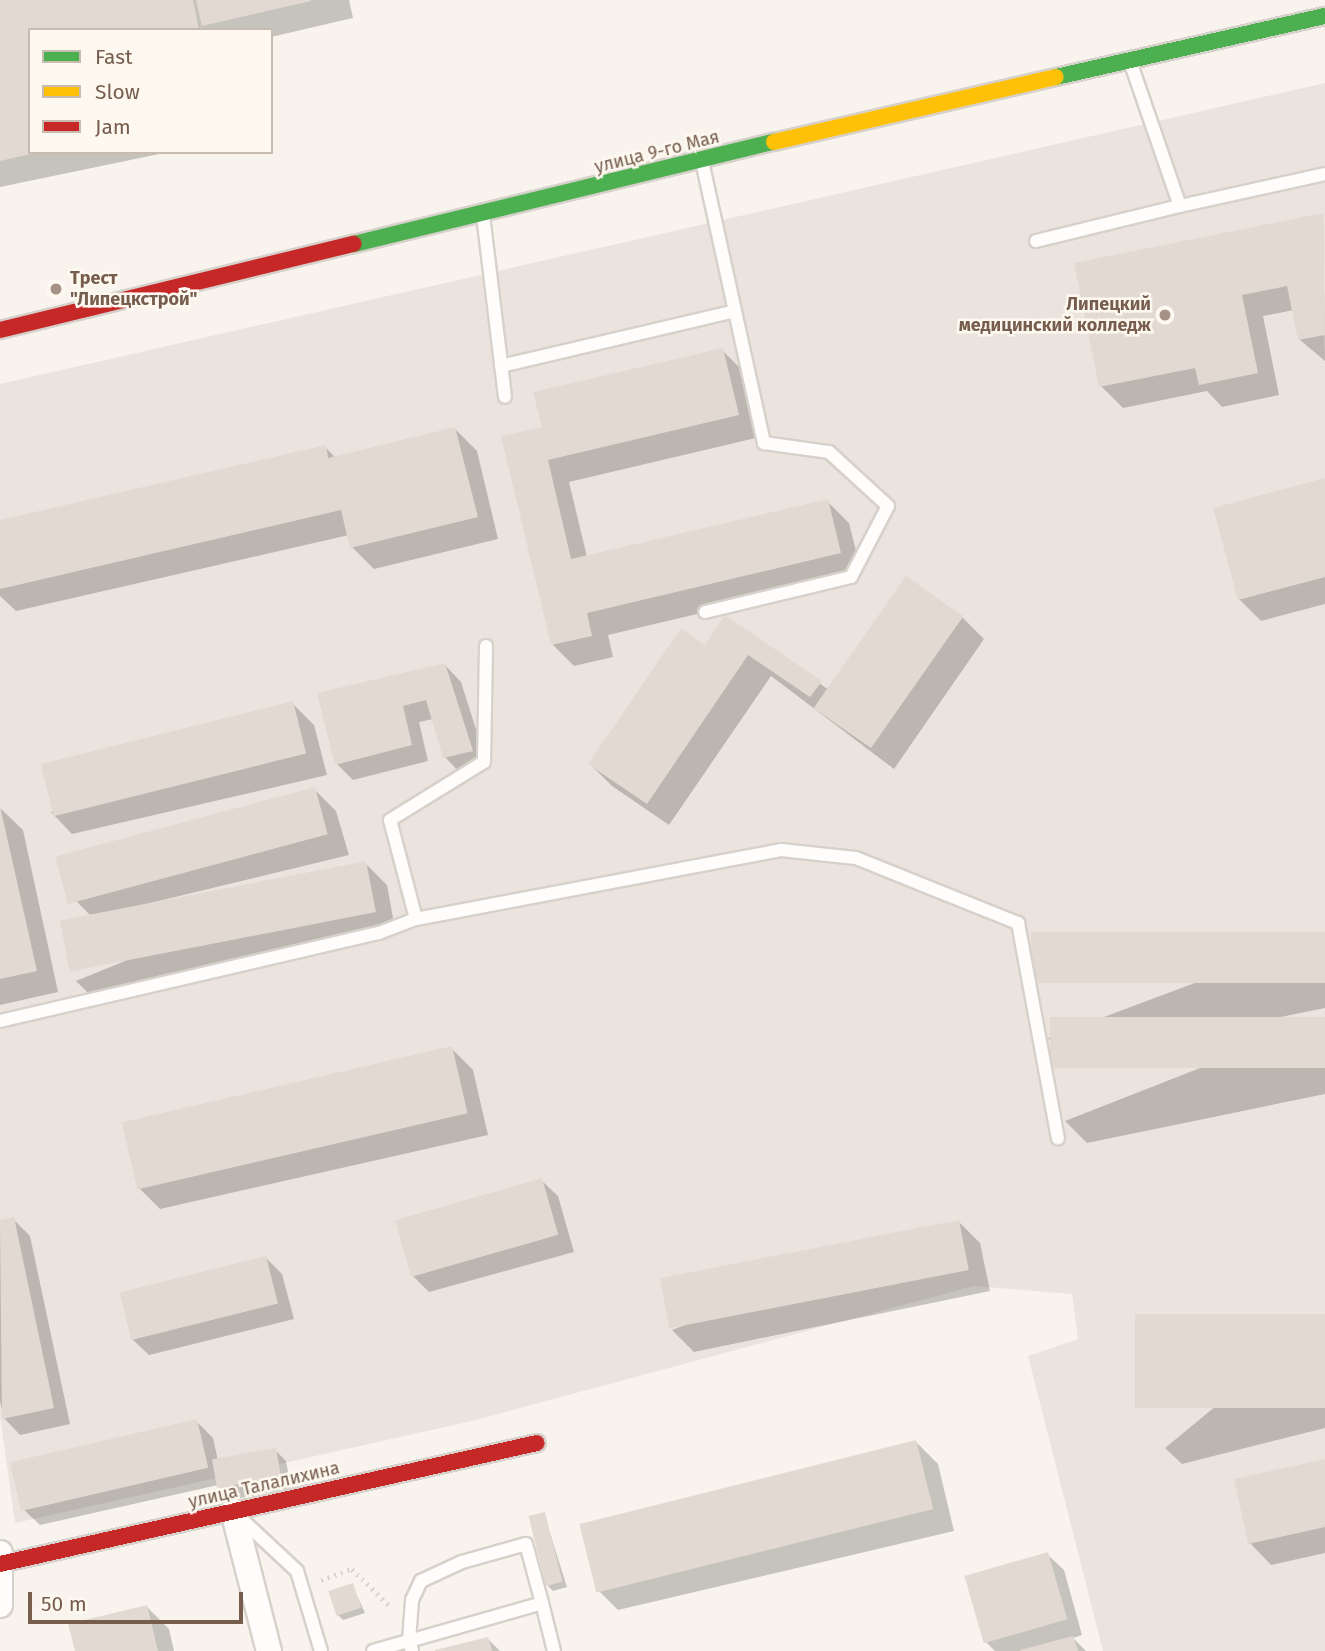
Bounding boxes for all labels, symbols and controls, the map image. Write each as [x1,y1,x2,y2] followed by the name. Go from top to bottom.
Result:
[28,28,273,154] legend
[95,44,133,70] text: Fast
[95,79,140,105] text: Slow
[95,114,131,140] text: Jam
[592,126,722,178] street label: улица 9-го Мая
[70,268,197,310] place label: Трест "Липецкстрой"
[48,281,64,297] marker: Трест "Липецкстрой"
[959,294,1151,336] place label: Липецкий медицинский колледж
[1157,307,1173,323] marker: Липецкий медицинский колледж
[186,1457,342,1513] street label: улица Талалихина
[32,1578,247,1622] scale bar
[41,1591,87,1617] text: 50 m

